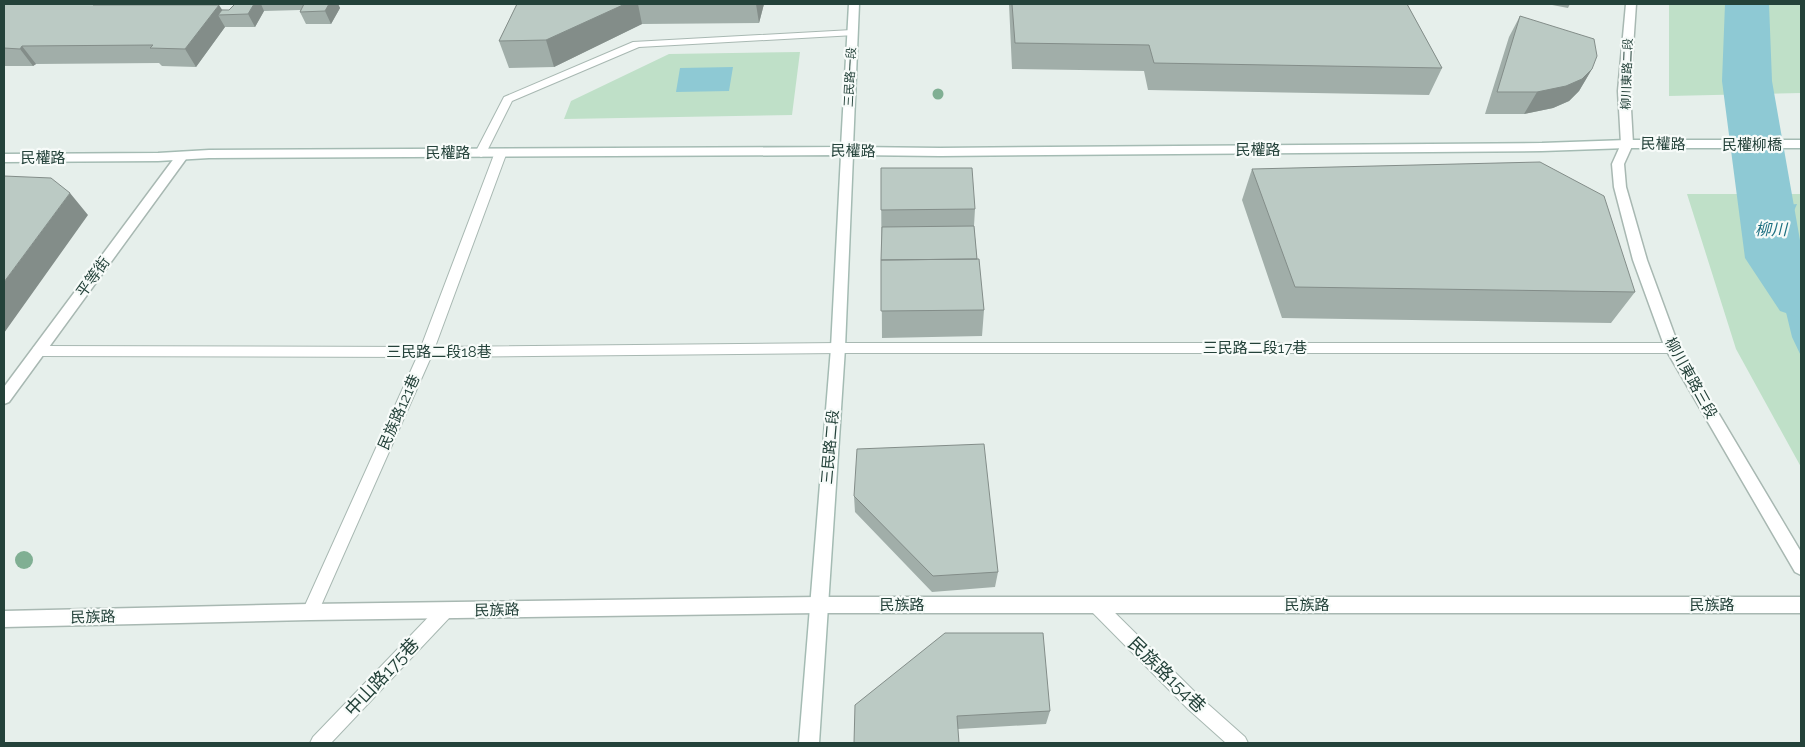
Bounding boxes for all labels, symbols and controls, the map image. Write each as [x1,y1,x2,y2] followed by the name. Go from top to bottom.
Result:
[1619,38,1635,110] street label: 柳川東路二段
[841,47,859,107] street label: 三民路一段
[1640,135,1686,153] street label: 民權路
[1722,136,1782,154] street label: 民權柳橋
[1235,141,1281,159] street label: 民權路
[830,142,876,160] street label: 民權路
[425,144,471,162] street label: 民權路
[20,149,66,167] street label: 民權路
[1755,220,1789,239] water label: 柳川
[72,254,114,300] street label: 平等街
[1661,334,1721,422] street label: 柳川東路三段
[1203,339,1307,357] street label: 三民路二段17巷
[386,343,492,361] street label: 三民路二段18巷
[374,371,424,453] street label: 民族路121巷
[818,409,842,485] street label: 三民路二段
[879,596,925,614] street label: 民族路
[1284,596,1330,614] street label: 民族路
[1689,596,1735,614] street label: 民族路
[474,601,520,619] street label: 民族路
[70,608,116,626] street label: 民族路
[340,633,423,720] street label: 中山路175巷
[1124,633,1210,717] street label: 民族路154巷

